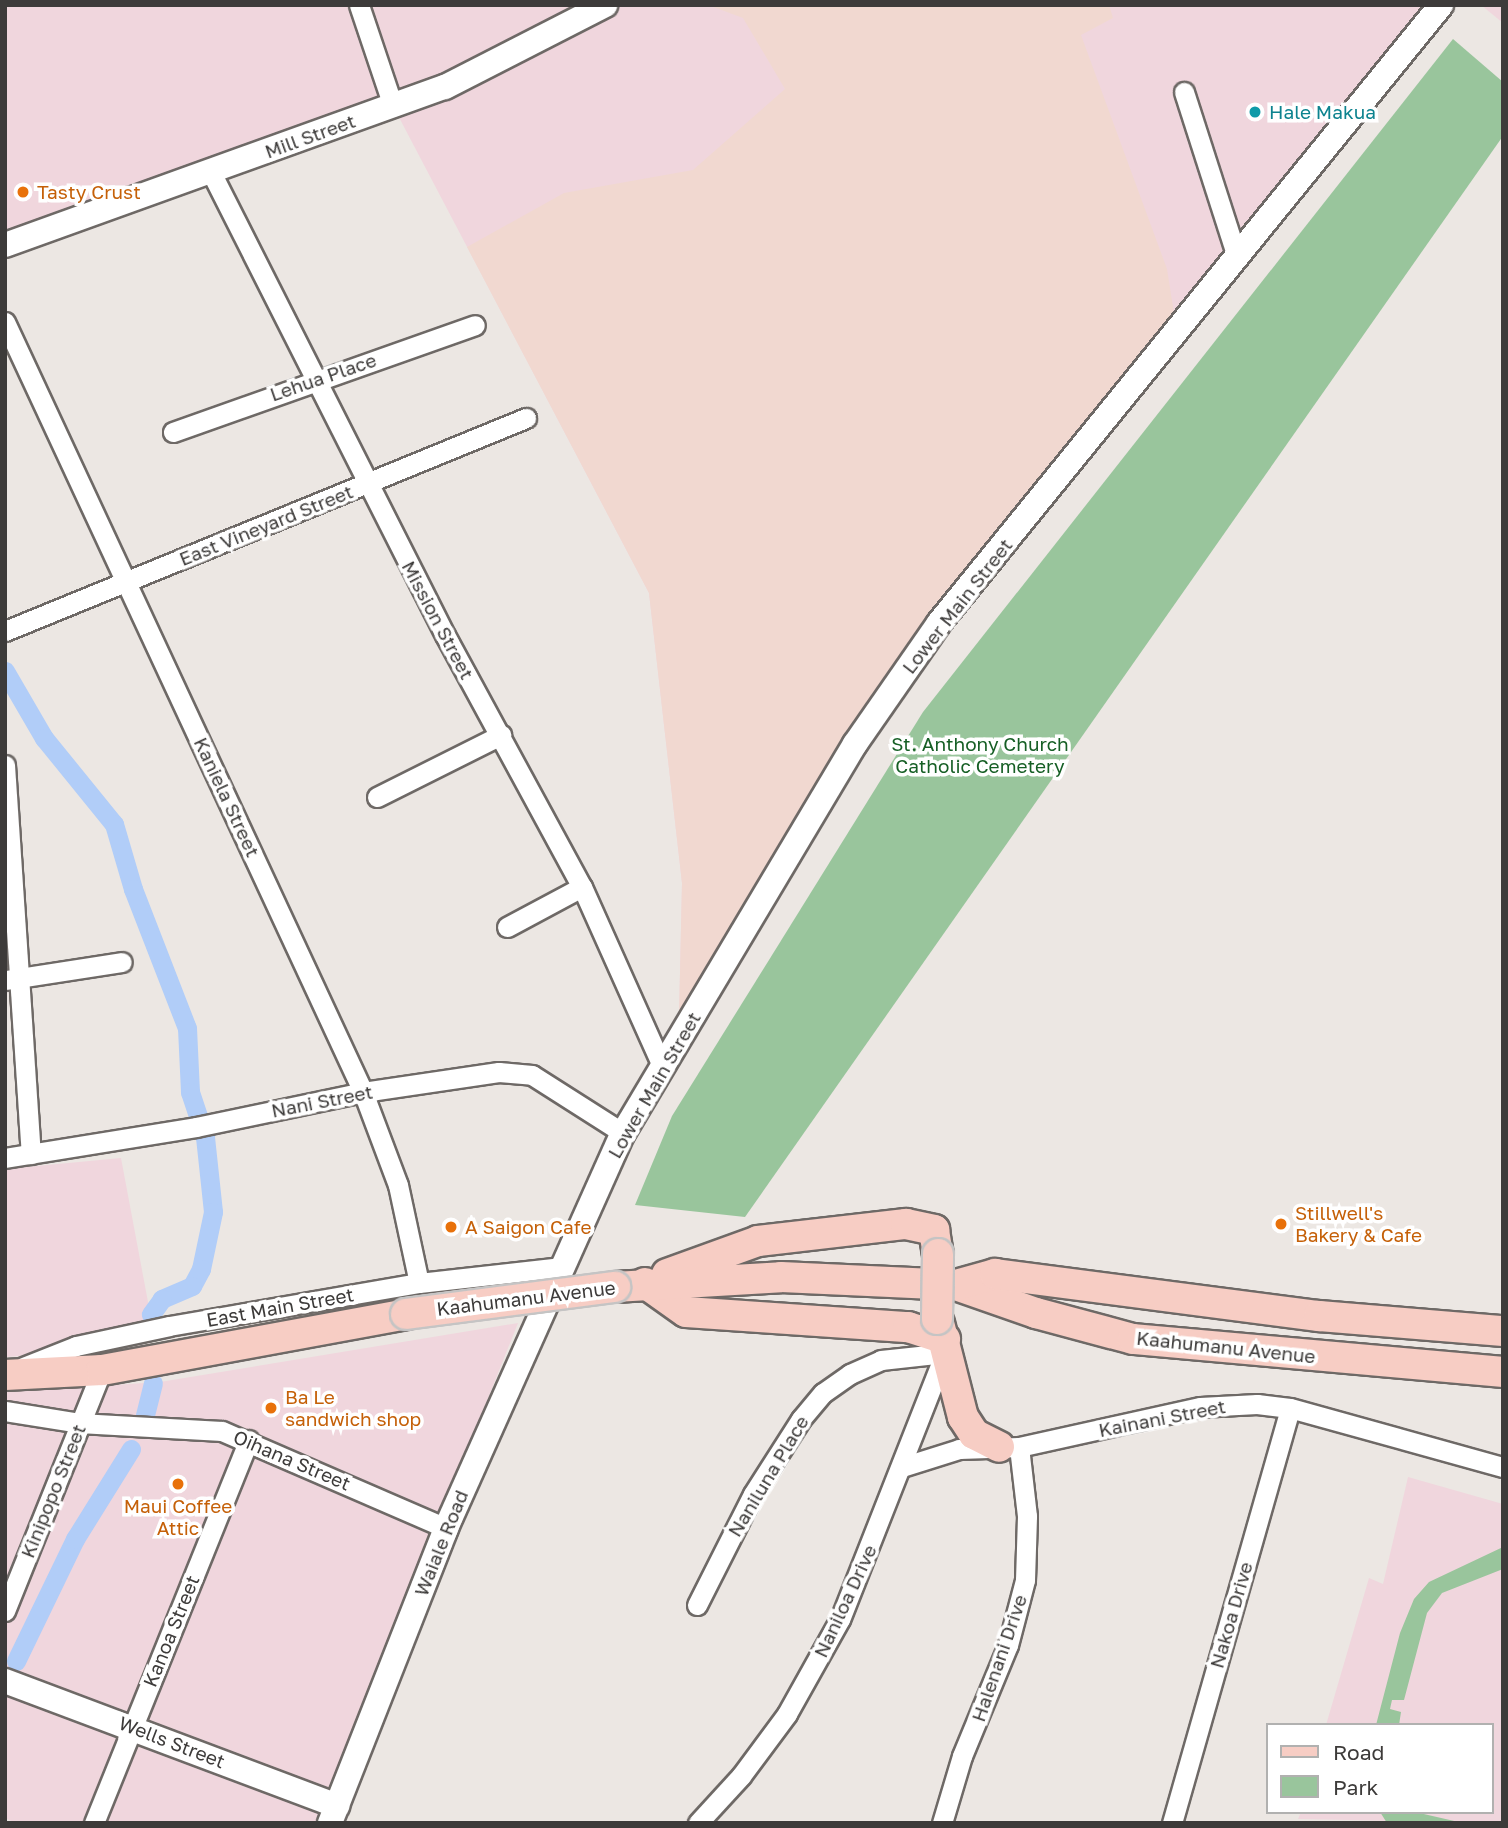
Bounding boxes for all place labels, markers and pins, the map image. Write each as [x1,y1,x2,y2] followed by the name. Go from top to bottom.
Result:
[1269,101,1376,123] place label: Hale Makua
[1247,104,1263,120] marker: Hale Makua
[37,181,141,203] place label: Tasty Crust
[15,184,31,200] marker: Tasty Crust
[1295,1202,1422,1246] place label: Stillwell's Bakery & Cafe
[465,1216,591,1238] place label: A Saigon Cafe
[1273,1216,1289,1232] marker: Stillwell's Bakery & Cafe
[443,1219,459,1235] marker: A Saigon Cafe
[285,1386,421,1430] place label: Ba Le sandwich shop
[263,1400,279,1416] marker: Ba Le sandwich shop
[170,1476,186,1492] marker: Maui Coffee Attic
[124,1495,232,1539] place label: Maui Coffee Attic

